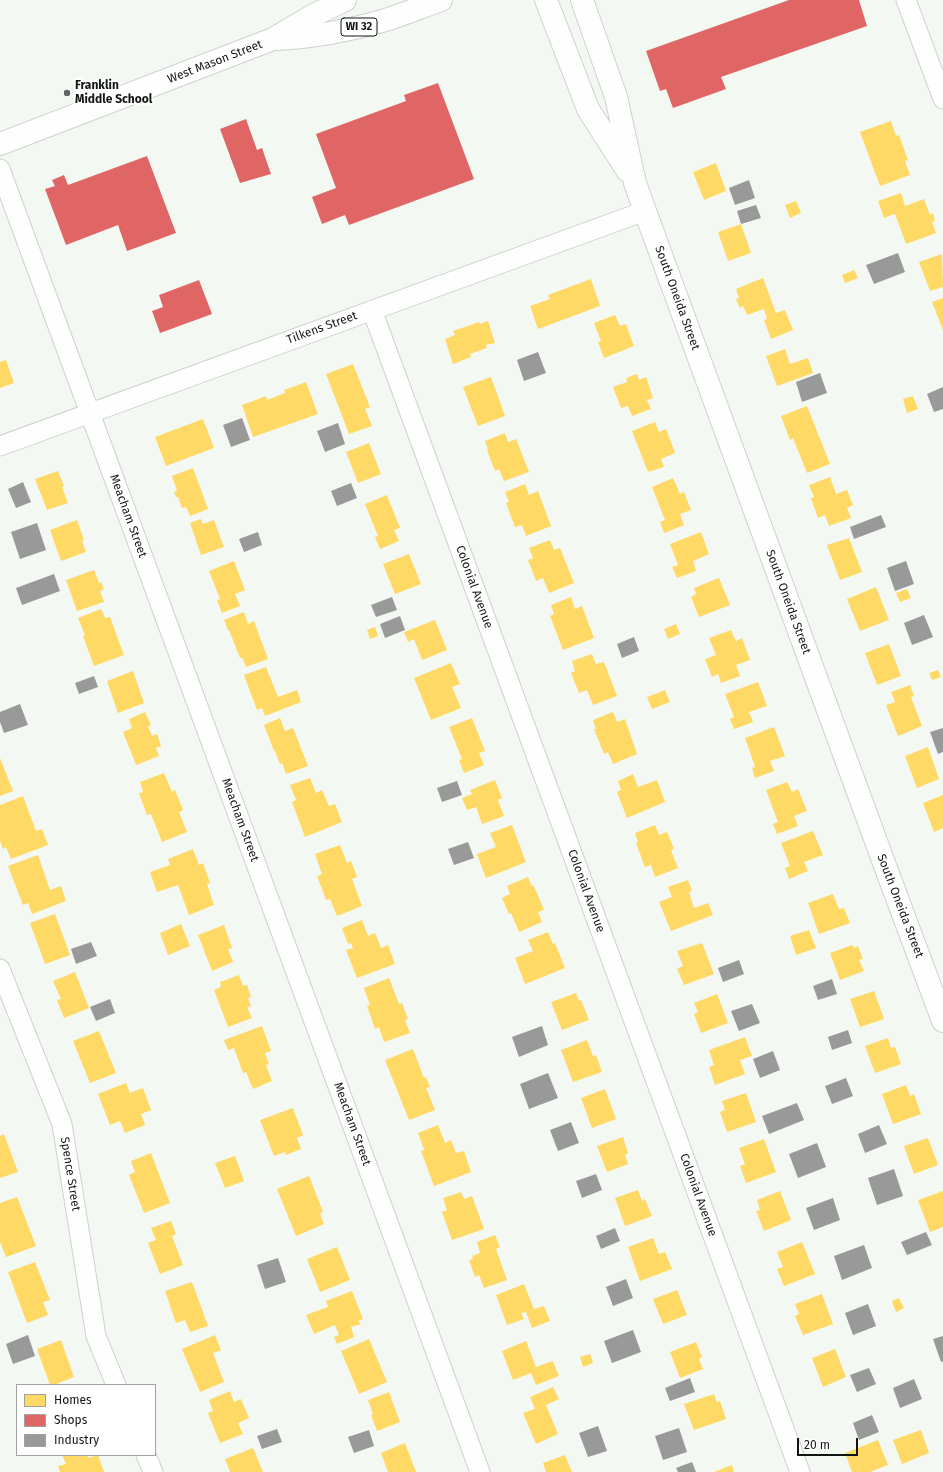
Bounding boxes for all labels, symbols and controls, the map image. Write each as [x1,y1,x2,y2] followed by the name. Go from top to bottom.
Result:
[341,18,377,36] road number: WI 32
[165,37,265,87] street label: West Mason Street
[75,79,152,107] place label: Franklin Middle School
[62,88,72,98] marker: Franklin Middle School
[651,244,703,352] street label: South Oneida Street
[285,309,359,347] street label: Tilkens Street
[106,472,150,560] street label: Meacham Street
[452,544,496,630] street label: Colonial Avenue
[762,548,814,656] street label: South Oneida Street
[218,776,262,864] street label: Meacham Street
[564,848,608,934] street label: Colonial Avenue
[874,852,926,960] street label: South Oneida Street
[330,1080,374,1168] street label: Meacham Street
[57,1136,83,1212] street label: Spence Street
[676,1152,720,1238] street label: Colonial Avenue
[16,1384,156,1456] legend
[54,1393,92,1407] text: Homes
[54,1413,87,1427] text: Shops
[799,1430,860,1456] scale bar
[54,1433,99,1447] text: Industry
[804,1438,830,1452] text: 20 m

